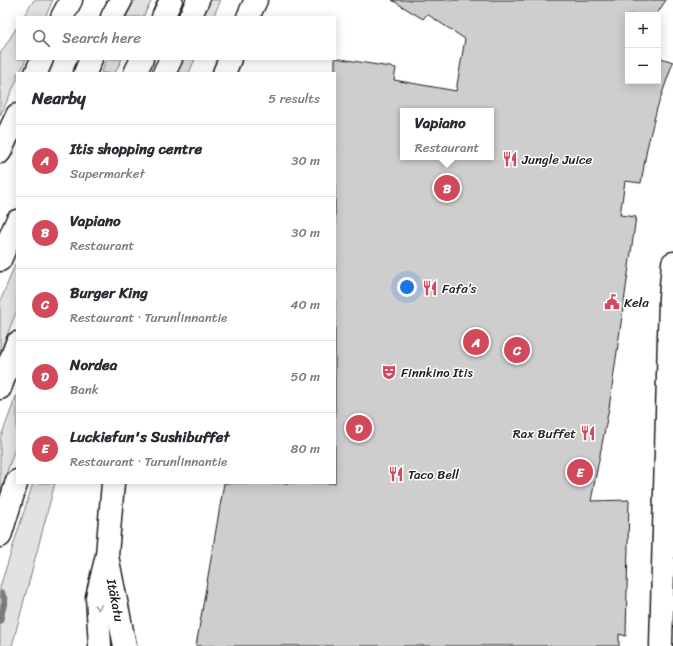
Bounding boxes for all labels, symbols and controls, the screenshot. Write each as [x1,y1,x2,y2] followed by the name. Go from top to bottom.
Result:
[625,12,661,84] map controls
[625,12,661,48] button: +
[16,16,336,60] search box
[62,25,141,51] text: Search here
[30,27,52,49] icon: search
[625,48,661,84] button: −
[32,83,86,113] text: Nearby
[268,87,320,110] text: 5 results
[400,108,494,160] popup
[415,110,466,136] text: Vapiano
[70,136,202,162] text: Itis shopping centre
[415,136,479,159] text: Restaurant
[521,148,593,171] place label: Jungle Juice
[41,149,49,172] text: A
[291,149,320,172] text: 30 m
[501,150,519,168] restaurant icon: Jungle Juice
[70,162,145,185] text: Supermarket
[434,173,460,203] pin: B
[70,208,121,234] text: Vapiano
[41,221,49,244] text: B
[291,221,320,244] text: 30 m
[70,234,134,257] text: Restaurant
[397,277,417,297] your location
[442,277,477,300] place label: Fafa’s
[421,279,439,297] restaurant icon: Fafa’s
[70,280,148,306] text: Burger King
[624,291,649,314] place label: Kela
[41,293,49,316] text: C
[290,293,320,316] text: 40 m
[603,293,621,311] public building icon: Kela
[70,306,227,329] text: Restaurant · Turunlinnantie
[463,327,489,357] pin: A
[504,335,530,365] pin: C
[70,352,117,378] text: Nordea
[401,361,473,384] place label: Finnkino Itis
[380,363,398,381] theatre icon: Finnkino Itis
[41,365,49,388] text: D
[290,365,320,388] text: 50 m
[70,378,99,401] text: Bank
[346,413,372,443] pin: D
[513,422,576,445] place label: Rax Buffet
[70,424,230,450] text: Luckiefun's Sushibuffet
[579,424,597,442] restaurant icon: Rax Buffet
[41,437,49,460] text: E
[291,437,320,460] text: 80 m
[70,450,227,473] text: Restaurant · Turunlinnantie
[567,457,593,487] pin: E
[408,463,459,486] place label: Taco Bell
[387,465,405,483] restaurant icon: Taco Bell
[100,576,131,624] street label: Itäkatu
[94,604,102,610] one-way arrow

